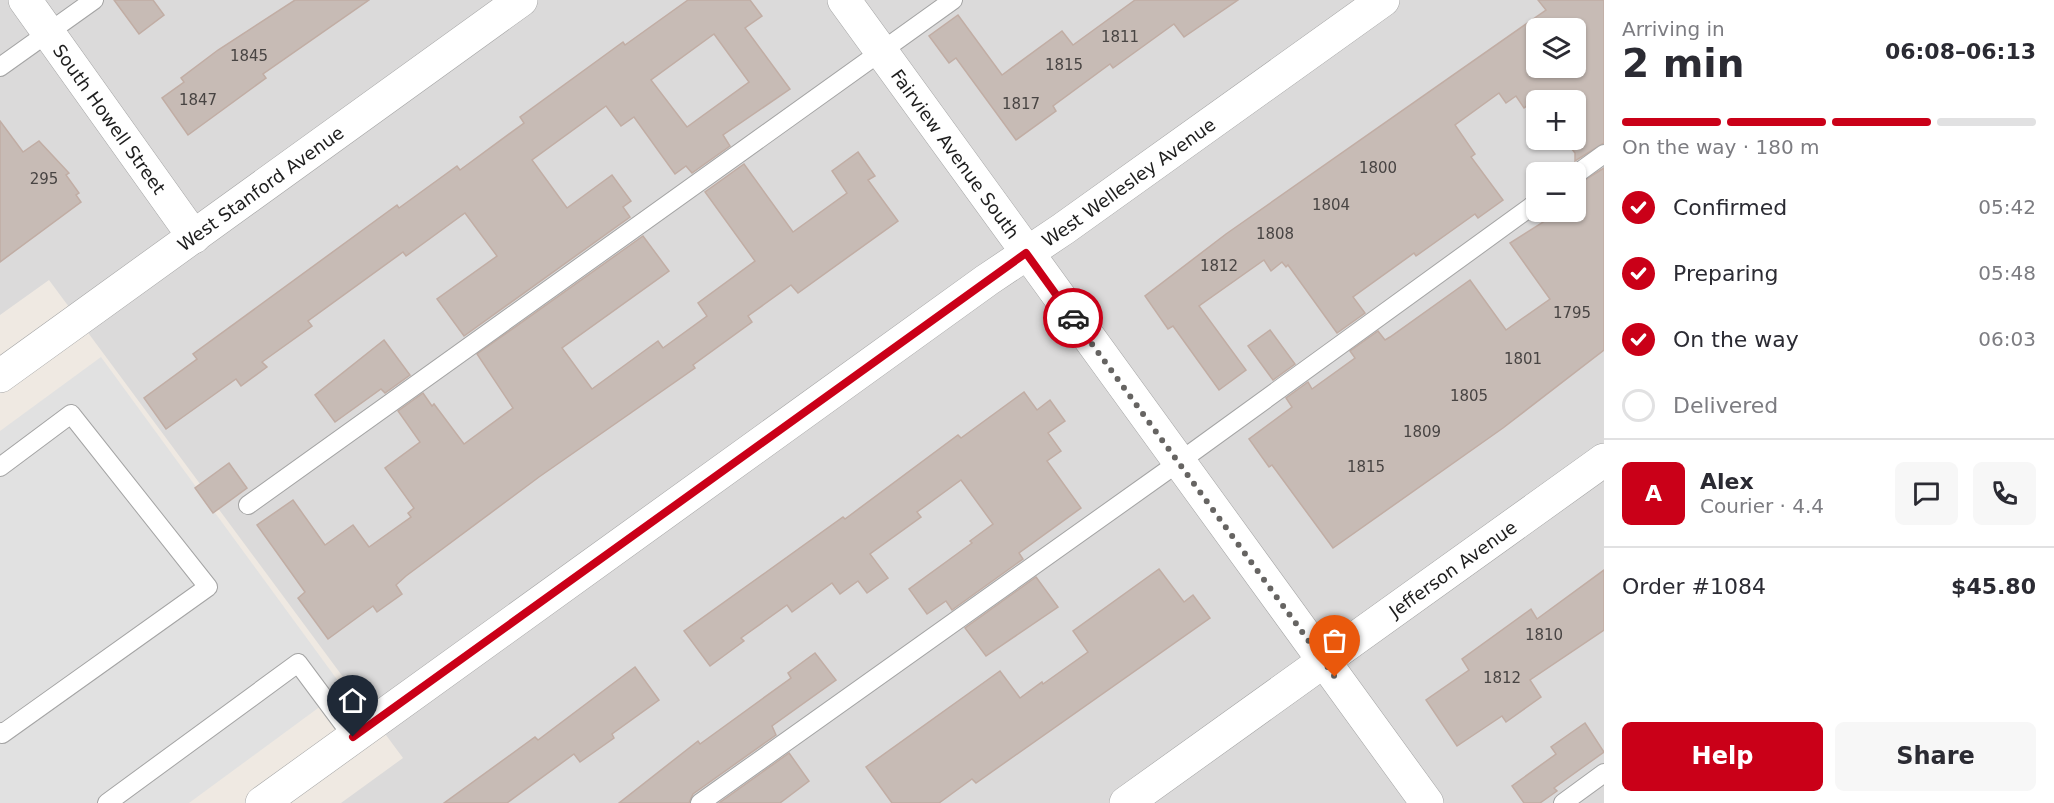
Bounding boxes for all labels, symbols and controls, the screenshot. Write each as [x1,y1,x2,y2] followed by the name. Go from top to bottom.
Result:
[1622,17,1725,41] text: Arriving in
[1526,18,1586,222] map controls
[1526,18,1586,78] button: layers
[1101,28,1139,46] house number: 1811
[1885,39,2036,64] text: 06:08–06:13
[49,40,170,198] street label: South Howell Street
[1622,41,1744,86] text: 2 min
[230,47,268,65] house number: 1845
[1045,56,1083,74] house number: 1815
[887,65,1024,243] street label: Fairview Avenue South
[1526,90,1586,150] button: +
[179,91,217,109] house number: 1847
[1002,95,1040,113] house number: 1817
[1038,113,1219,251] street label: West Wellesley Avenue
[173,121,347,255] street label: West Stanford Avenue
[1622,135,1820,159] text: On the way · 180 m
[1359,159,1397,177] house number: 1800
[1526,162,1586,222] button: −
[30,170,58,188] house number: 295
[1622,191,1655,224] icon: check
[1673,195,1787,220] text: Confirmed
[1978,195,2036,219] text: 05:42
[1312,196,1350,214] house number: 1804
[1256,225,1294,243] house number: 1808
[1200,257,1238,275] house number: 1812
[1622,257,1655,290] icon: check
[1673,261,1779,286] text: Preparing
[1978,261,2036,285] text: 05:48
[1043,288,1103,348] courier
[1057,302,1090,335] icon: car
[1553,304,1591,322] house number: 1795
[1622,323,1655,356] icon: check
[1673,327,1799,352] text: On the way
[1978,327,2036,351] text: 06:03
[1504,350,1542,368] house number: 1801
[1450,387,1488,405] house number: 1805
[1673,393,1778,418] text: Delivered
[1403,423,1441,441] house number: 1809
[1347,458,1385,476] house number: 1815
[1895,462,1958,525] button: chat
[1973,462,2036,525] button: phone
[1700,469,1754,494] text: Alex
[1645,481,1662,506] text: A
[1700,494,1824,518] text: Courier · 4.4
[1384,516,1520,622] street label: Jefferson Avenue
[1622,574,1766,599] text: Order #1084
[1951,574,2036,599] text: $45.80
[1309,615,1360,677] pin
[1318,624,1351,657] icon: bag
[1525,626,1563,644] house number: 1810
[1483,669,1521,687] house number: 1812
[327,675,378,737] pin
[336,684,369,717] icon: home
[1622,722,1823,791] button: Help
[1835,722,2036,791] button: Share

